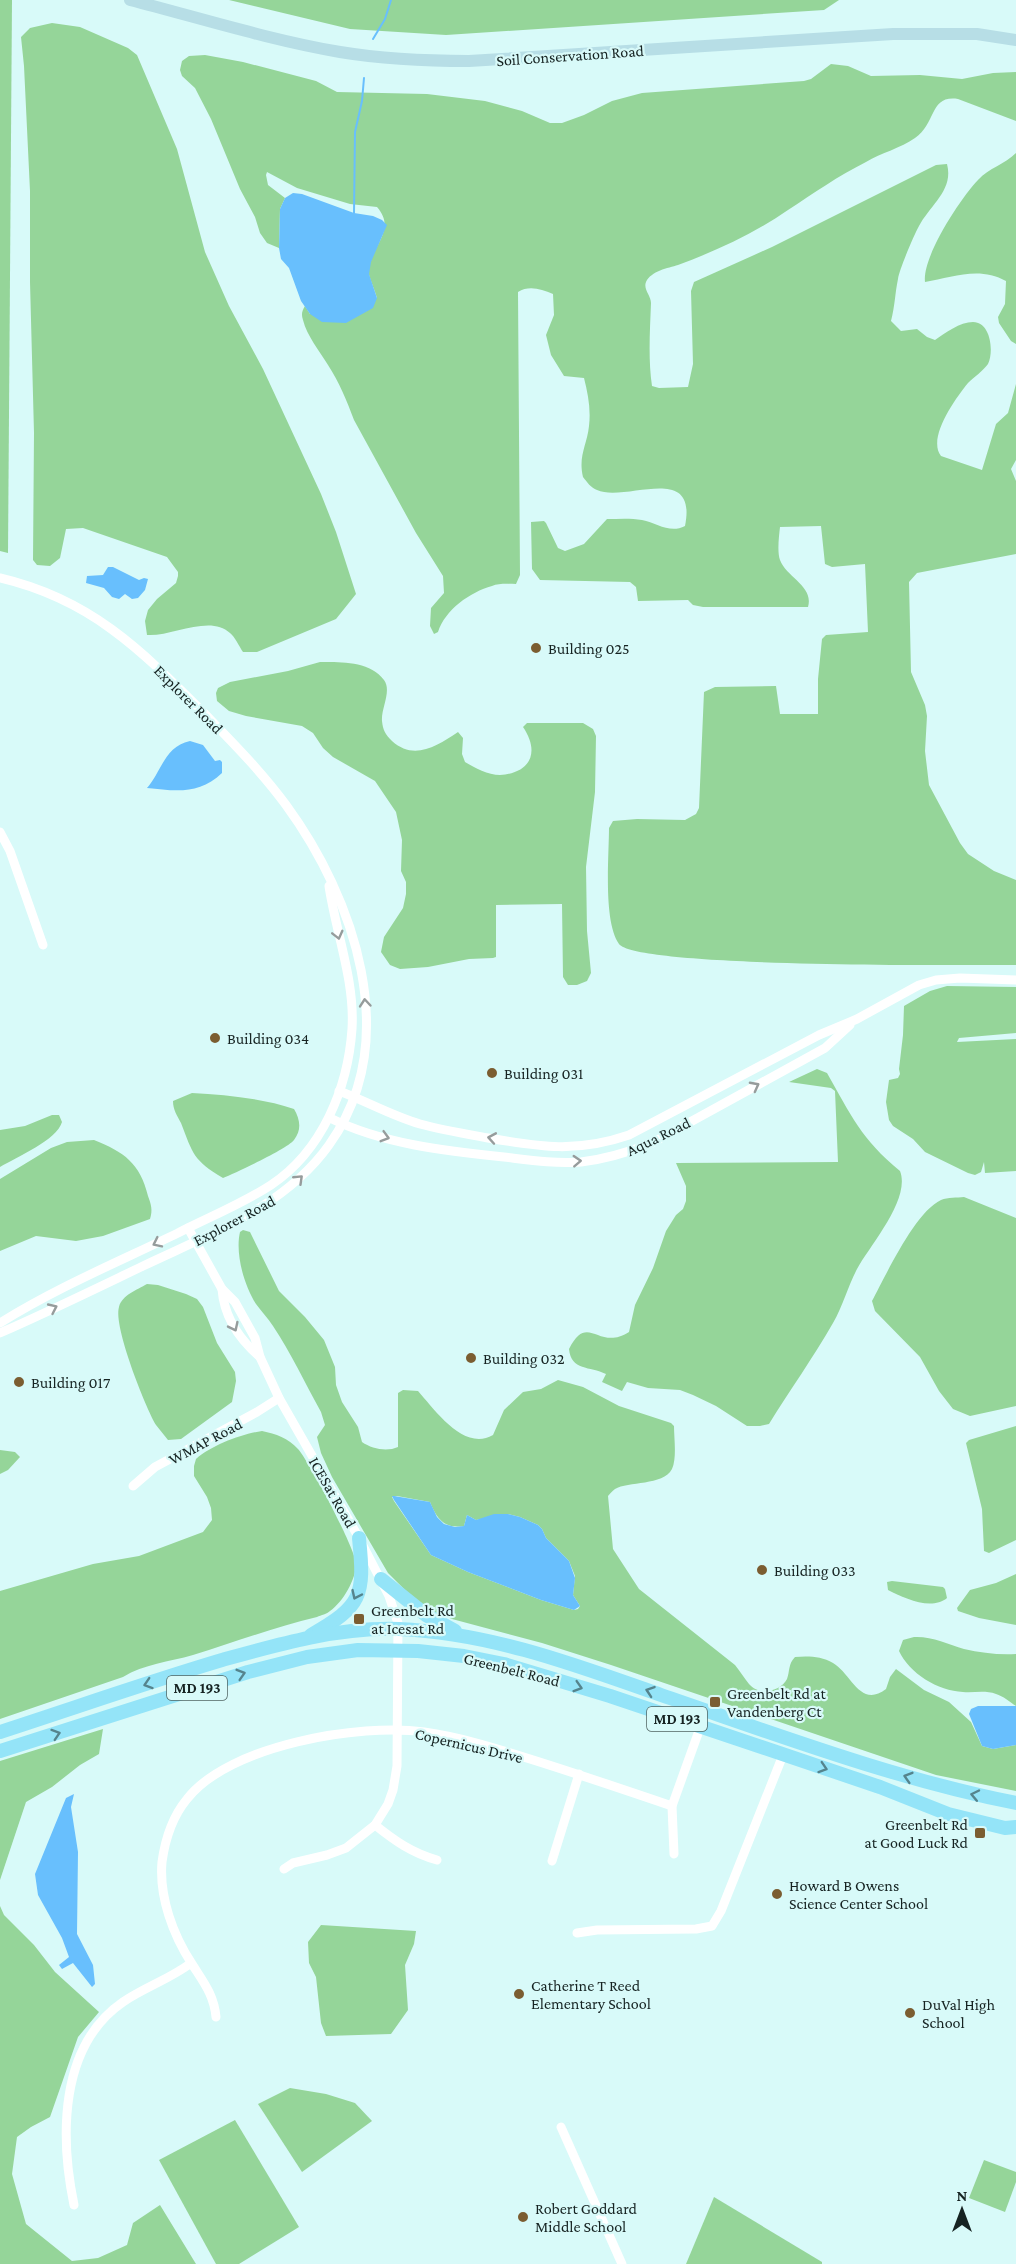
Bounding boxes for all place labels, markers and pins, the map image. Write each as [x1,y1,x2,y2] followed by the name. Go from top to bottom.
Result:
[548,640,630,658] place label: Building 025
[529,641,543,655] marker: Building 025
[227,1030,309,1048] place label: Building 034
[208,1031,222,1045] marker: Building 034
[504,1065,583,1083] place label: Building 031
[485,1066,499,1080] marker: Building 031
[483,1350,565,1368] place label: Building 032
[464,1351,478,1365] marker: Building 032
[31,1374,111,1392] place label: Building 017
[12,1375,26,1389] marker: Building 017
[774,1562,856,1580] place label: Building 033
[755,1563,769,1577] marker: Building 033
[371,1602,455,1637] place label: Greenbelt Rd at Icesat Rd
[352,1612,366,1626] marker: Greenbelt Rd at Icesat Rd
[727,1685,826,1721] place label: Greenbelt Rd at Vandenberg Ct
[708,1695,722,1709] marker: Greenbelt Rd at Vandenberg Ct
[864,1816,969,1851] place label: Greenbelt Rd at Good Luck Rd
[973,1826,987,1840] marker: Greenbelt Rd at Good Luck Rd
[789,1877,928,1912] place label: Howard B Owens Science Center School
[770,1887,784,1901] marker: Howard B Owens Science Center School
[531,1977,651,2013] place label: Catherine T Reed Elementary School
[512,1987,526,2001] marker: Catherine T Reed Elementary School
[922,1996,996,2031] place label: DuVal High School
[903,2006,917,2020] marker: DuVal High School
[535,2200,638,2235] place label: Robert Goddard Middle School
[516,2210,530,2224] marker: Robert Goddard Middle School

